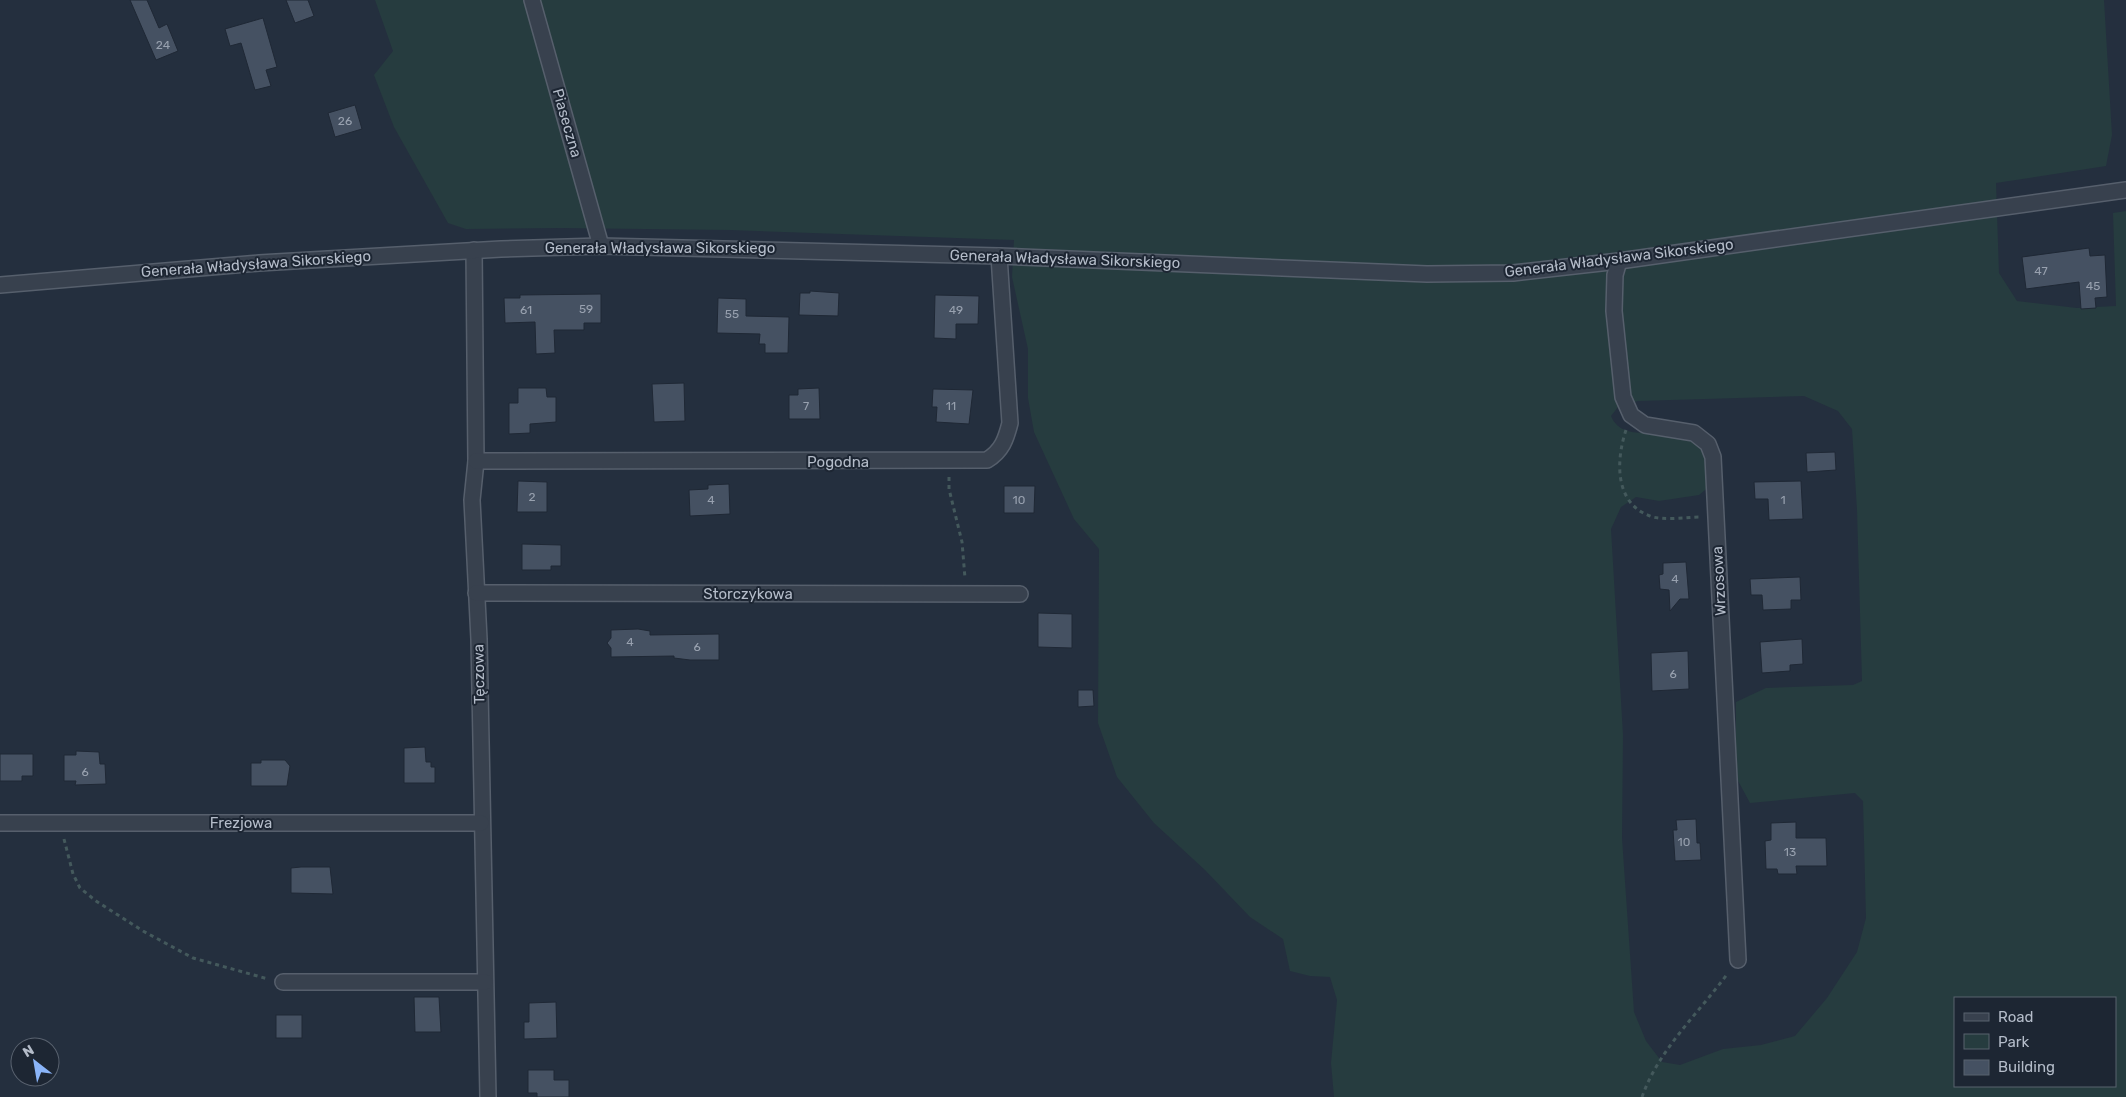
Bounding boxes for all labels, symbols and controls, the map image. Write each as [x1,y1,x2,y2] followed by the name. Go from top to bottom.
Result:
[156,38,171,52] house number: 24
[549,86,585,160] street label: Piaseczna
[338,114,352,128] house number: 26
[1503,235,1735,281] street label: Generała Władysława Sikorskiego
[545,239,775,257] street label: Generała Władysława Sikorskiego
[949,246,1181,272] street label: Generała Władysława Sikorskiego
[140,247,372,281] street label: Generała Władysława Sikorskiego
[2034,264,2048,278] house number: 47
[2086,279,2100,293] house number: 45
[579,302,593,316] house number: 59
[520,303,532,317] house number: 61
[949,303,963,317] house number: 49
[725,307,739,321] house number: 55
[803,399,809,413] house number: 7
[946,399,956,413] house number: 11
[807,453,869,471] street label: Pogodna
[528,490,536,504] house number: 2
[707,493,715,507] house number: 4
[1013,493,1025,507] house number: 10
[1780,493,1786,507] house number: 1
[1708,546,1730,616] street label: Wrzosowa
[1671,572,1679,586] house number: 4
[703,585,793,603] street label: Storczykowa
[626,635,634,649] house number: 4
[693,640,701,654] house number: 6
[469,644,489,704] street label: Tęczowa
[1669,667,1677,681] house number: 6
[81,765,89,779] house number: 6
[210,814,272,832] street label: Frezjowa
[1678,835,1690,849] house number: 10
[1784,845,1796,859] house number: 13
[1954,997,2116,1087] legend
[1998,1008,2034,1026] text: Road
[1998,1033,2029,1051] text: Park
[10,1037,60,1087] north arrow
[20,1041,37,1061] text: N
[1998,1058,2055,1076] text: Building

